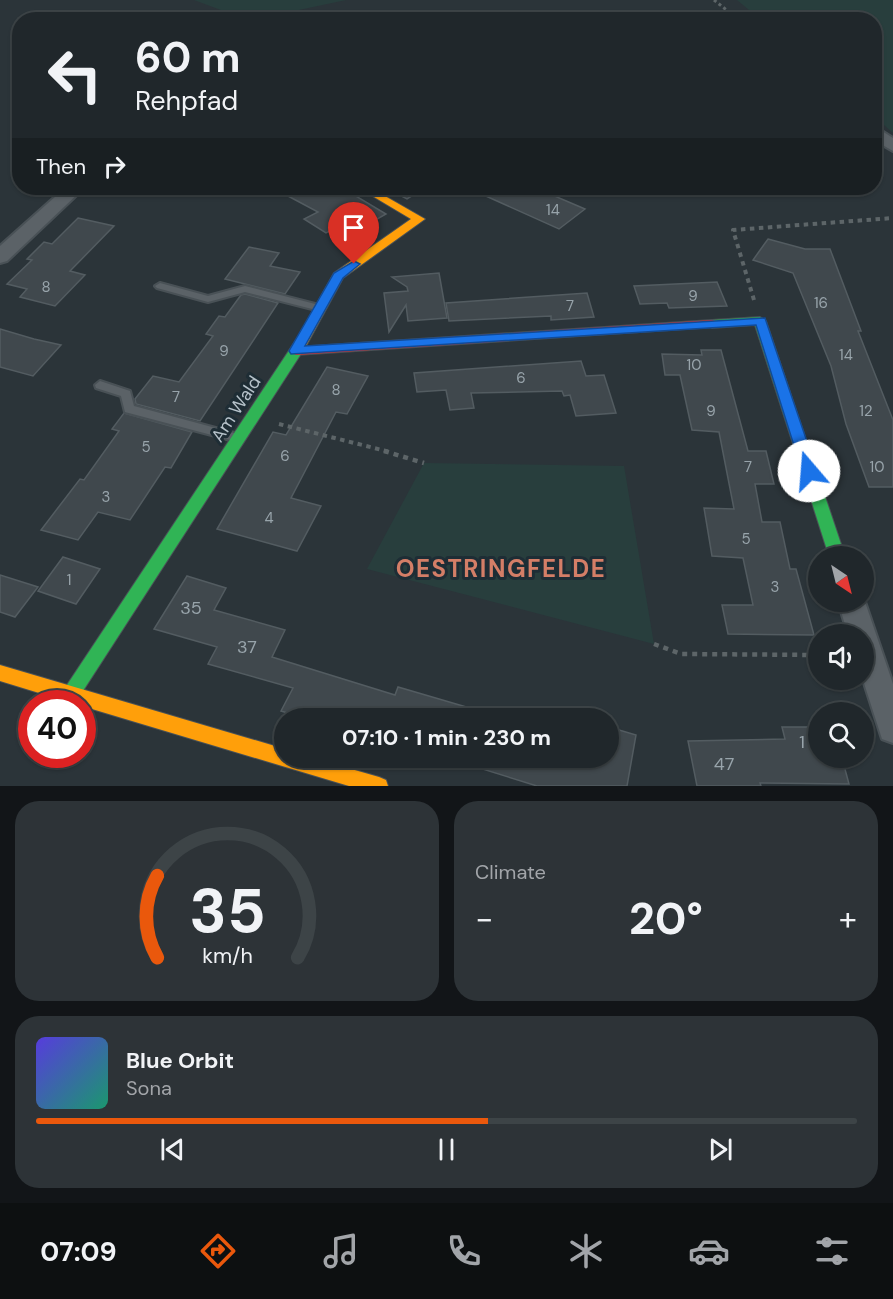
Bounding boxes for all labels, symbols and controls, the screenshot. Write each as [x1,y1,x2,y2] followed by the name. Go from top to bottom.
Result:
[135,30,241,85] text: 60 m
[36,36,114,114] icon: left
[135,83,238,118] text: Rehpfad
[98,150,131,183] icon: right
[36,152,86,181] text: Then
[546,200,560,220] house number: 14
[328,202,379,264] pin
[337,211,370,244] icon: arrive
[41,277,51,297] house number: 8
[688,286,698,306] house number: 9
[814,293,828,313] house number: 16
[566,296,574,316] house number: 7
[219,341,229,361] house number: 9
[839,345,853,365] house number: 14
[687,355,701,375] house number: 10
[516,368,526,388] house number: 6
[206,371,266,447] street label: Am Wald
[331,380,341,400] house number: 8
[172,387,180,407] house number: 7
[706,401,716,421] house number: 9
[859,401,873,421] house number: 12
[141,437,151,457] house number: 5
[777,439,841,503] position arrow
[280,446,290,466] house number: 6
[744,457,752,477] house number: 7
[870,457,884,477] house number: 10
[102,487,110,507] house number: 3
[264,508,274,528] house number: 4
[741,529,751,549] house number: 5
[808,546,874,612] north arrow
[808,546,874,768] map controls
[396,553,606,584] district label: OESTRINGFELDE
[67,570,71,590] house number: 1
[771,577,779,597] house number: 3
[180,596,202,620] house number: 35
[808,624,874,690] button: sound
[237,635,257,659] house number: 37
[18,690,96,768] speed limit sign: 40
[808,702,874,768] button: search
[342,723,551,752] text: 07:10 · 1 min · 230 m
[799,730,805,754] house number: 1
[714,752,734,776] house number: 47
[475,859,546,885] text: Climate
[189,870,265,951] text: 35
[629,889,703,948] text: 20°
[475,897,493,940] text: −
[839,897,857,940] text: +
[202,942,252,970] text: km/h
[126,1046,234,1075] text: Blue Orbit
[126,1075,172,1101] text: Sona
[156,1133,189,1166] icon: previous
[430,1133,463,1166] icon: pause
[704,1133,737,1166] icon: next
[197,1230,239,1272] icon: directions
[320,1230,362,1272] icon: music
[443,1230,485,1272] icon: phone
[565,1230,607,1272] icon: climate
[688,1230,730,1272] icon: car
[811,1230,853,1272] icon: filters
[40,1234,117,1269] text: 07:09

